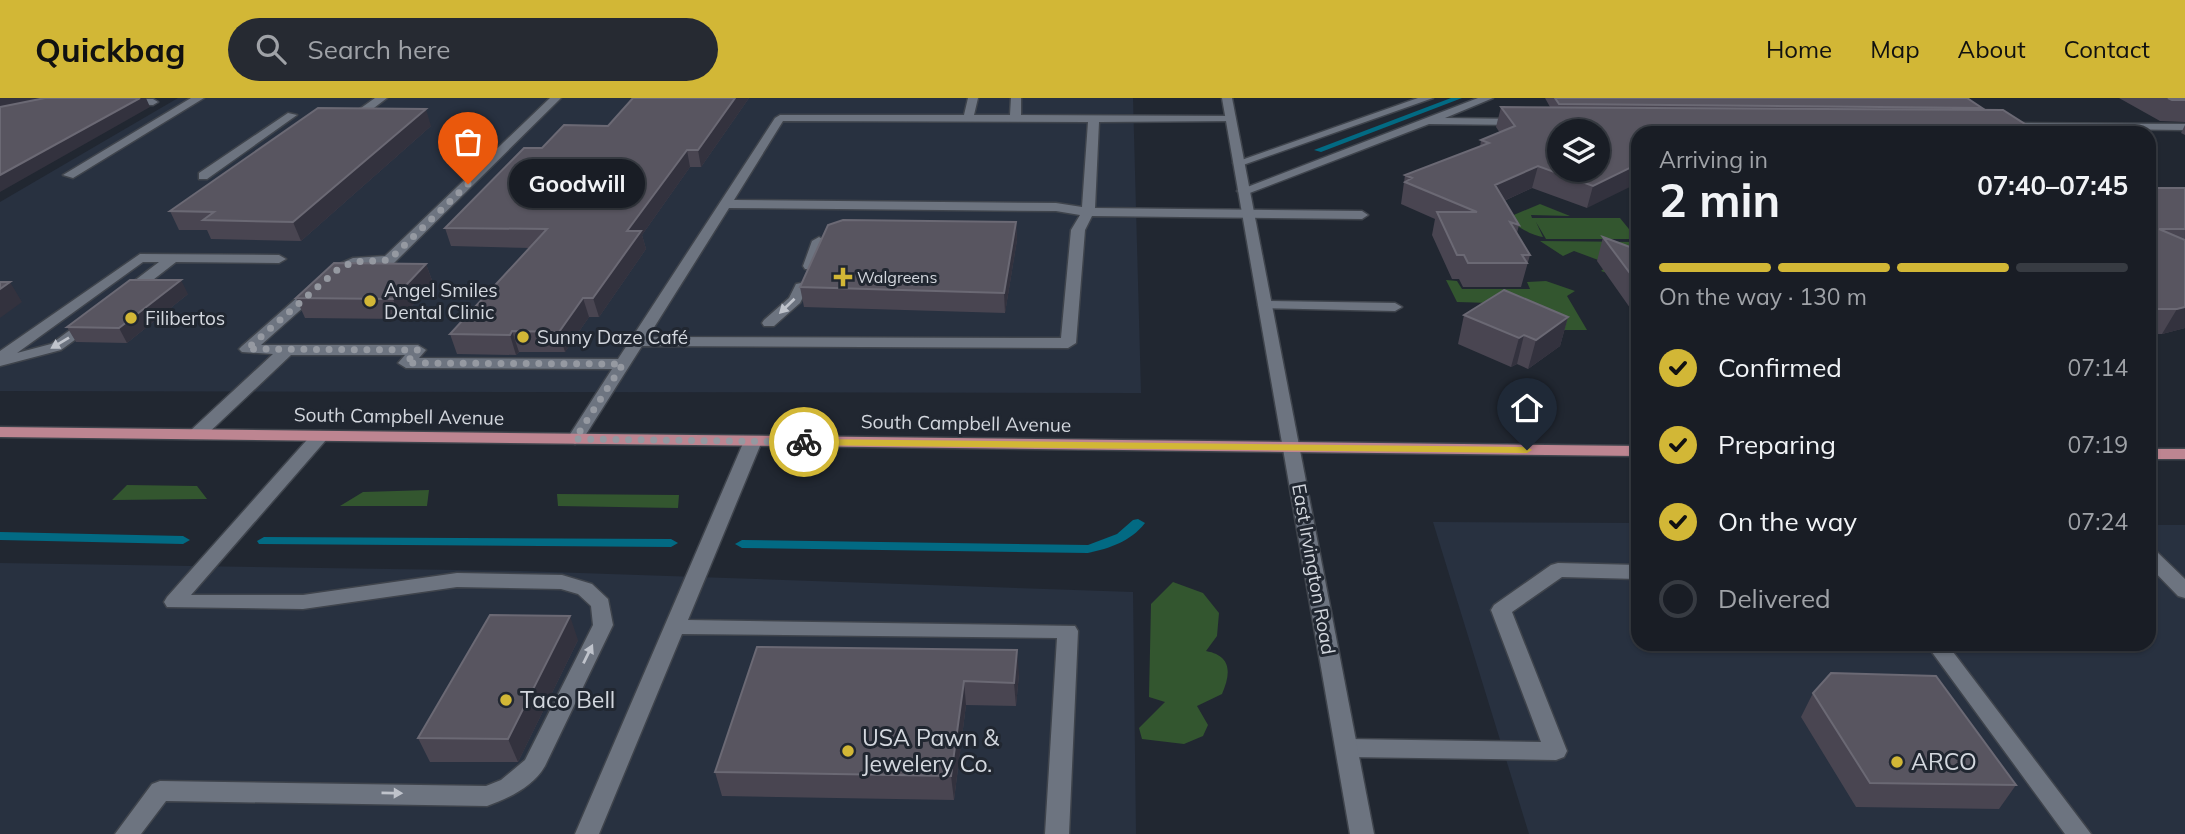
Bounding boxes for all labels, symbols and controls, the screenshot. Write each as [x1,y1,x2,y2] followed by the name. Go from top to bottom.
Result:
[228,18,718,81] search box
[35,29,186,70] text: Quickbag
[252,30,290,68] icon: search
[308,33,450,66] text: Search here
[1766,34,1832,64] text: Home
[1870,34,1920,64] text: Map
[1958,34,2026,64] text: About
[2064,34,2150,64] text: Contact
[438,112,498,184] pin
[1547,119,1610,182] map controls
[1547,119,1610,182] button: layers
[449,123,487,161] icon: bag
[1659,145,1768,174] text: Arriving in
[510,160,646,208] callout: Goodwill
[529,169,625,198] text: Goodwill
[1977,169,2128,202] text: 07:40–07:45
[1659,171,1780,229] text: 2 min
[857,267,937,287] place label: Walgreens
[835,269,851,285] marker: Walgreens
[384,278,498,324] place label: Angel Smiles Dental Clinic
[1659,282,1867,311] text: On the way · 130 m
[362,293,378,309] marker: Angel Smiles Dental Clinic
[779,298,796,314] one-way arrow
[145,306,225,330] place label: Filibertos
[123,310,139,326] marker: Filibertos
[537,325,688,349] place label: Sunny Daze Café
[515,329,531,345] marker: Sunny Daze Café
[50,336,69,349] one-way arrow
[1659,349,1697,387] icon: check
[1718,351,1842,384] text: Confirmed
[2068,353,2128,382] text: 07:14
[1497,378,1557,450] pin
[1508,389,1546,427] icon: home
[294,402,504,430] street label: South Campbell Avenue
[769,407,839,477] courier
[861,409,1071,437] street label: South Campbell Avenue
[785,423,823,461] icon: bike
[1659,426,1697,464] icon: check
[1718,428,1836,461] text: Preparing
[2068,430,2128,459] text: 07:19
[1287,482,1341,656] street label: East Irvington Road
[1659,503,1697,541] icon: check
[1718,505,1857,538] text: On the way
[2068,507,2128,536] text: 07:24
[1718,582,1831,615] text: Delivered
[583,644,594,664] one-way arrow
[520,685,615,714] place label: Taco Bell
[498,692,514,708] marker: Taco Bell
[862,723,1000,778] place label: USA Pawn & Jewelery Co.
[840,743,856,759] marker: USA Pawn & Jewelery Co.
[1911,747,1977,776] place label: ARCO
[1889,754,1905,770] marker: ARCO
[381,787,403,799] one-way arrow

